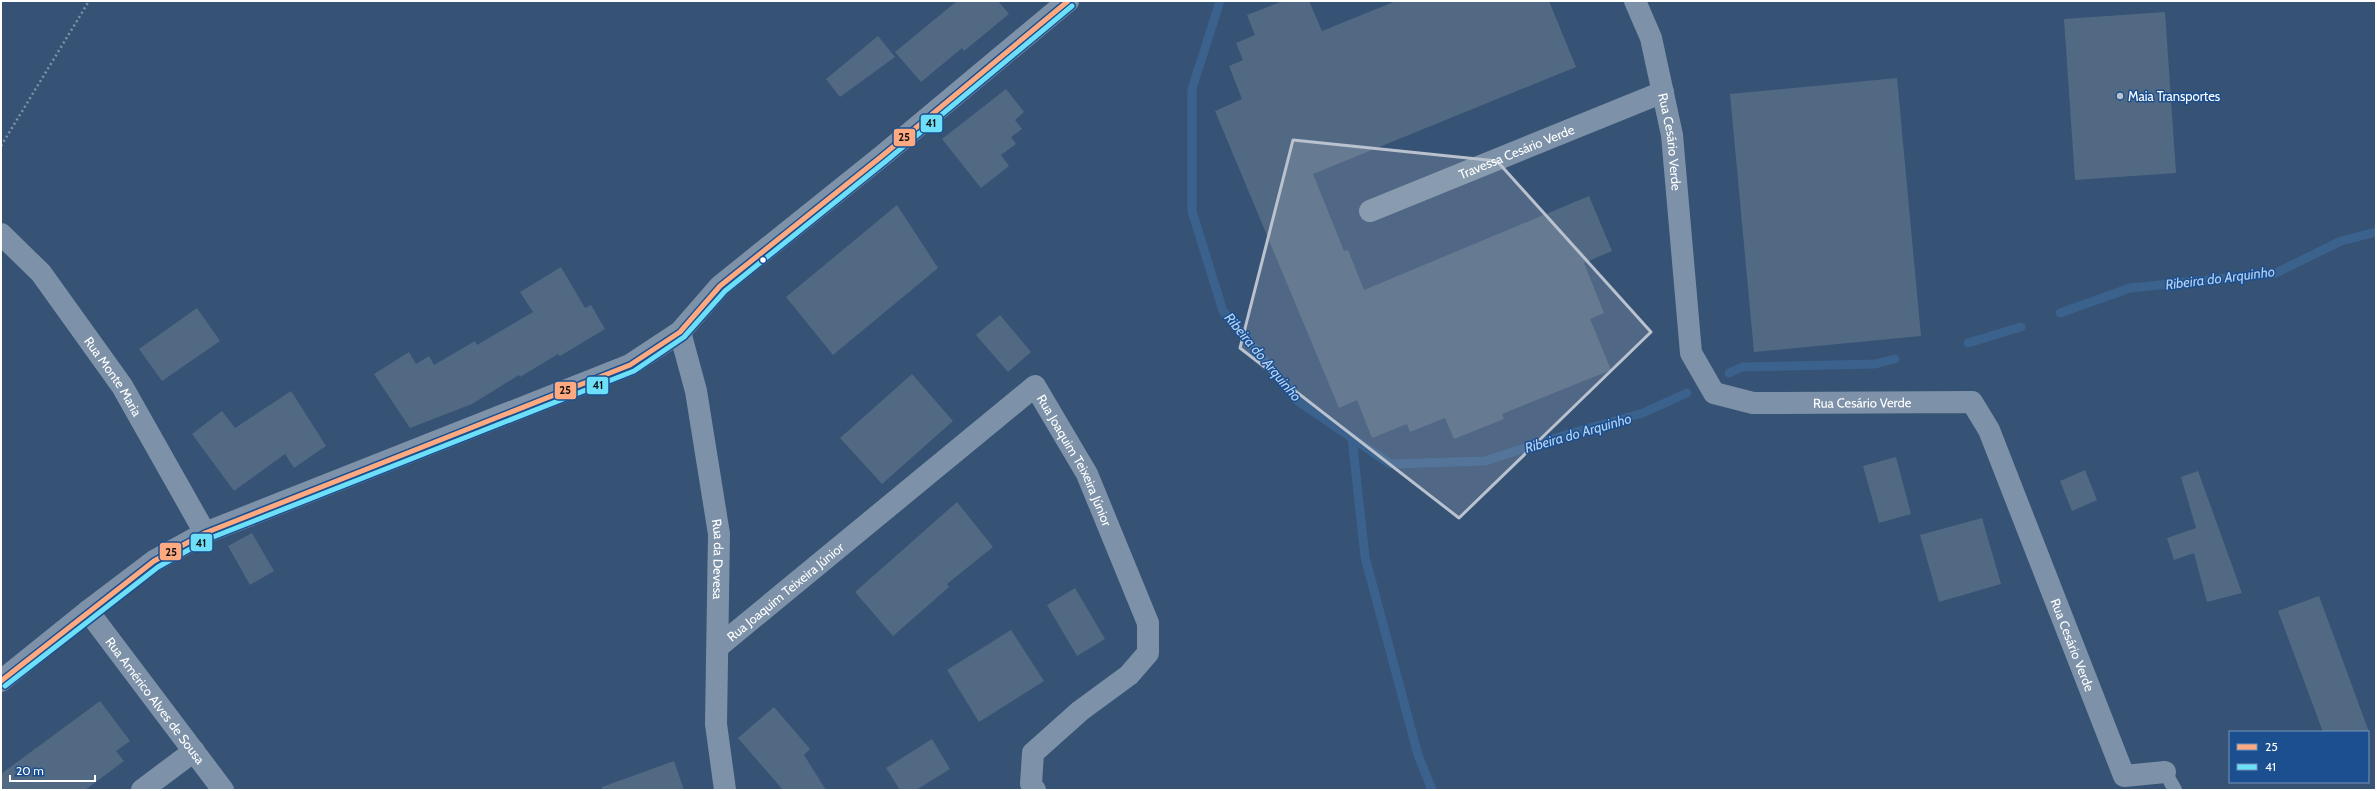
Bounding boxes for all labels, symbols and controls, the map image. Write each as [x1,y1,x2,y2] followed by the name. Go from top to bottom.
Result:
[2128,88,2221,104] place label: Maia Transportes
[2115,91,2125,101] marker: Maia Transportes
[1655,92,1685,191] street label: Rua Cesário Verde
[920,114,943,133] line badge: 41
[926,116,936,130] text: 41
[1456,121,1577,182] street label: Travessa Cesário Verde
[893,128,916,147] line badge: 25
[898,130,910,144] text: 25
[758,255,768,265] unlabelled marker
[2164,262,2276,294] water label: Ribeira do Arquinho
[1221,309,1305,405] water label: Ribeira do Arquinho
[81,333,146,420] street label: Rua Monte Maria
[586,376,609,395] line badge: 41
[593,378,603,392] text: 41
[554,381,577,400] line badge: 25
[559,383,571,397] text: 25
[1034,391,1116,529] street label: Rua Joaquim Teixeira Júnior
[1813,394,1912,411] street label: Rua Cesário Verde
[1523,409,1633,457] water label: Ribeira do Arquinho
[709,518,727,600] street label: Rua da Devesa
[190,533,213,552] line badge: 41
[196,536,206,550] text: 41
[723,538,848,644] street label: Rua Joaquim Teixeira Júnior
[159,542,182,561] line badge: 25
[165,545,177,559] text: 25
[2047,596,2098,694] street label: Rua Cesário Verde
[102,634,209,768] street label: Rua Américo Alves de Sousa
[2229,731,2369,783] legend
[2265,739,2278,754] text: 25
[10,757,95,783] scale bar
[2265,759,2276,774] text: 41
[16,763,44,778] text: 20 m

